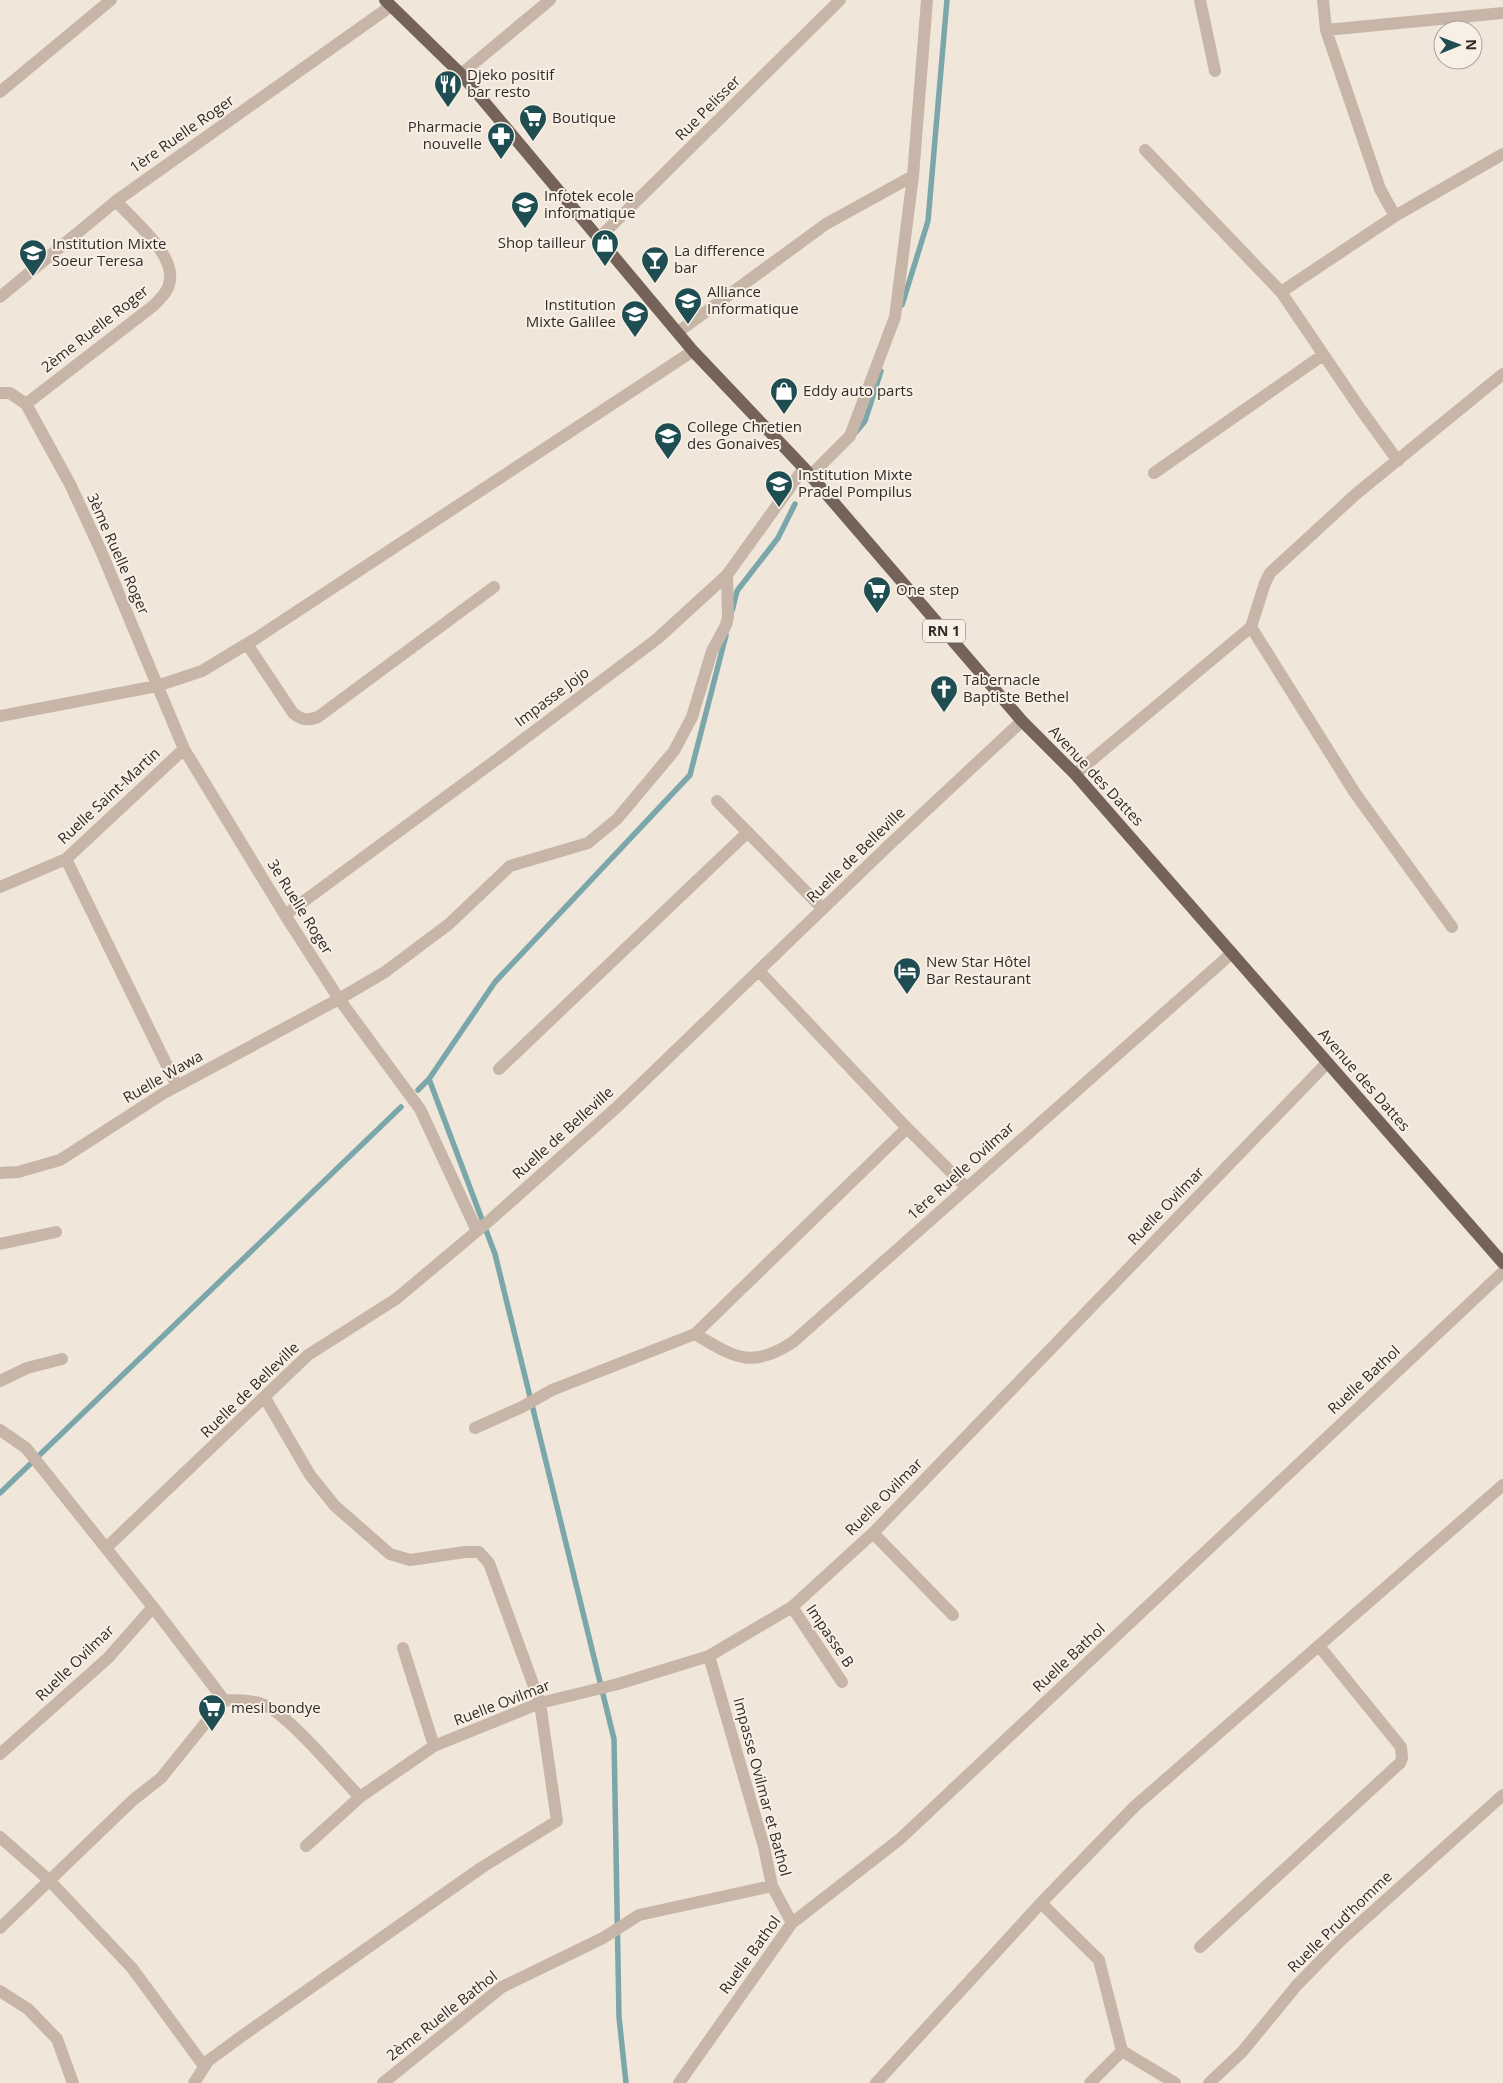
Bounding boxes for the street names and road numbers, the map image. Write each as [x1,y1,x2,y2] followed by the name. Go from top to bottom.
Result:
[670,70,744,144] street label: Rue Pelisser
[125,90,238,177] street label: 1ère Ruelle Roger
[37,280,152,376] street label: 2ème Ruelle Roger
[83,490,155,617] street label: 3ème Ruelle Roger
[923,620,965,642] road number: RN 1
[510,662,593,731] street label: Impasse Jojo
[1045,721,1148,830] street label: Avenue des Dattes
[53,743,164,848] street label: Ruelle Saint-Martin
[802,802,909,907] street label: Ruelle de Belleville
[264,855,338,958] street label: 3e Ruelle Roger
[1314,1024,1415,1135] street label: Avenue des Dattes
[119,1045,206,1107] street label: Ruelle Wawa
[507,1081,617,1183] street label: Ruelle de Belleville
[903,1117,1018,1224] street label: 1ère Ruelle Ovilmar
[1123,1162,1208,1249] street label: Ruelle Ovilmar
[196,1337,303,1442] street label: Ruelle de Belleville
[1323,1341,1404,1418] street label: Ruelle Bathol
[840,1453,926,1539] street label: Ruelle Ovilmar
[802,1600,859,1671] street label: Impasse B
[1028,1619,1109,1696] street label: Ruelle Bathol
[31,1620,118,1705] street label: Ruelle Ovilmar
[451,1674,553,1730] street label: Ruelle Ovilmar
[729,1695,796,1878] street label: Impasse Ovilmar et Bathol
[1283,1866,1396,1976] street label: Ruelle Prud'homme
[714,1911,784,1998] street label: Ruelle Bathol
[382,1966,501,2065] street label: 2ème Ruelle Bathol

